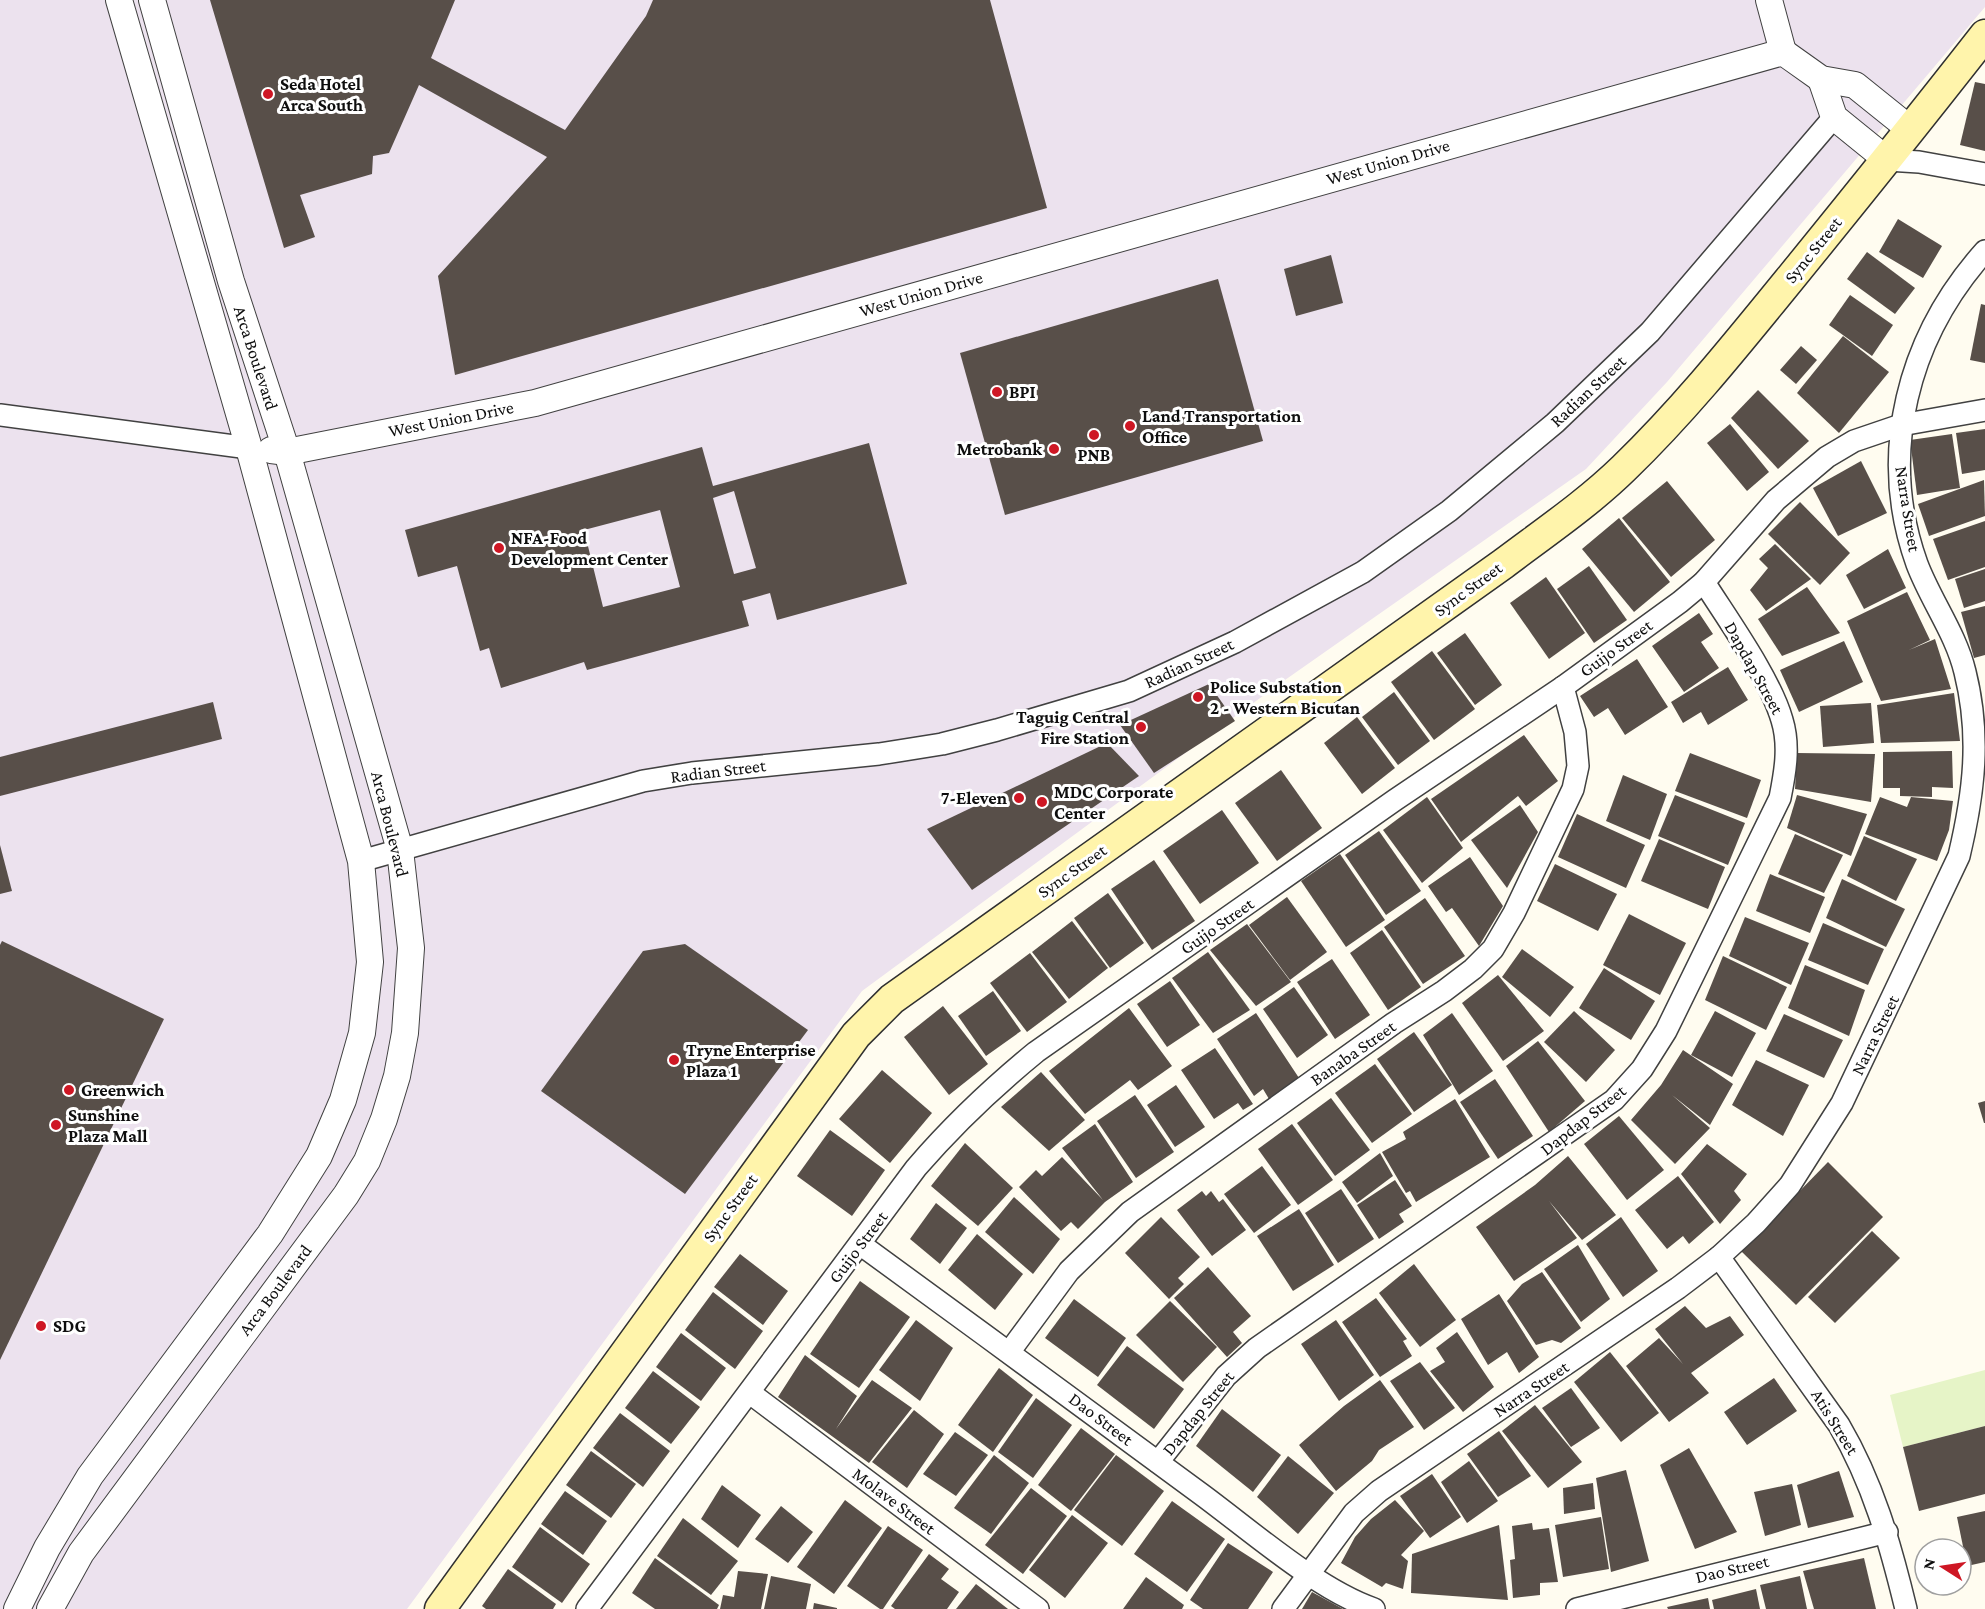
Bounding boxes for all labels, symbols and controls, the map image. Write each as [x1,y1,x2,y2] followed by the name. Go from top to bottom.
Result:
[279,74,364,115] place label: Seda Hotel Arca South
[261,87,275,101] marker: Seda Hotel Arca South
[1324,135,1452,189] street label: West Union Drive
[1780,212,1846,287] street label: Sync Street
[857,267,985,321] street label: West Union Drive
[230,303,282,413] street label: Arca Boulevard
[1546,350,1631,431] street label: Radian Street
[1009,382,1036,402] place label: BPI
[990,385,1004,399] marker: BPI
[387,397,515,441] street label: West Union Drive
[1142,406,1302,447] place label: Land Transportation Office
[1123,419,1137,433] marker: Land Transportation Office
[1087,428,1101,442] marker: PNB
[957,439,1042,459] place label: Metrobank
[1047,442,1061,456] marker: Metrobank
[1078,445,1110,465] place label: PNB
[1891,465,1925,554] street label: Narra Street
[511,528,668,569] place label: NFA-Food Development Center
[492,541,506,555] marker: NFA-Food Development Center
[1430,557,1507,620] street label: Sync Street
[1576,614,1658,682] street label: Guijo Street
[1720,618,1788,719] street label: Dapdap Street
[1141,633,1238,692] street label: Radian Street
[1210,677,1361,718] place label: Police Substation 2 - Western Bicutan
[1191,690,1205,704] marker: Police Substation 2 - Western Bicutan
[1016,707,1130,748] place label: Taguig Central Fire Station
[1134,720,1148,734] marker: Taguig Central Fire Station
[669,755,768,787] street label: Radian Street
[367,769,413,879] street label: Arca Boulevard
[1054,782,1173,823] place label: MDC Corporate Center
[941,788,1008,808] place label: 7-Eleven
[1012,791,1026,805] marker: 7-Eleven
[1035,795,1049,809] marker: MDC Corporate Center
[1034,839,1111,902] street label: Sync Street
[1177,893,1259,959] street label: Guijo Street
[1847,991,1903,1078] street label: Narra Street
[1307,1016,1400,1090] street label: Banaba Street
[686,1040,816,1081] place label: Tryne Enterprise Plaza 1
[667,1053,681,1067] marker: Tryne Enterprise Plaza 1
[81,1080,165,1100] place label: Greenwich
[1536,1080,1630,1159] street label: Dapdap Street
[62,1083,76,1097] marker: Greenwich
[68,1105,147,1146] place label: Sunshine Plaza Mall
[49,1118,63,1132] marker: Sunshine Plaza Mall
[699,1169,762,1246] street label: Sync Street
[825,1206,893,1287] street label: Guijo Street
[234,1240,316,1339] street label: Arca Boulevard
[53,1316,86,1336] place label: SDG
[34,1319,48,1333] marker: SDG
[1490,1356,1573,1421] street label: Narra Street
[1158,1366,1239,1459] street label: Dapdap Street
[1807,1386,1863,1459] street label: Atis Street
[1065,1389,1138,1450] street label: Dao Street
[849,1463,940,1539] street label: Molave Street
[1913,1537,1973,1597] north arrow
[1693,1551,1772,1587] street label: Dao Street
[1919,1557,1938,1571] text: N

